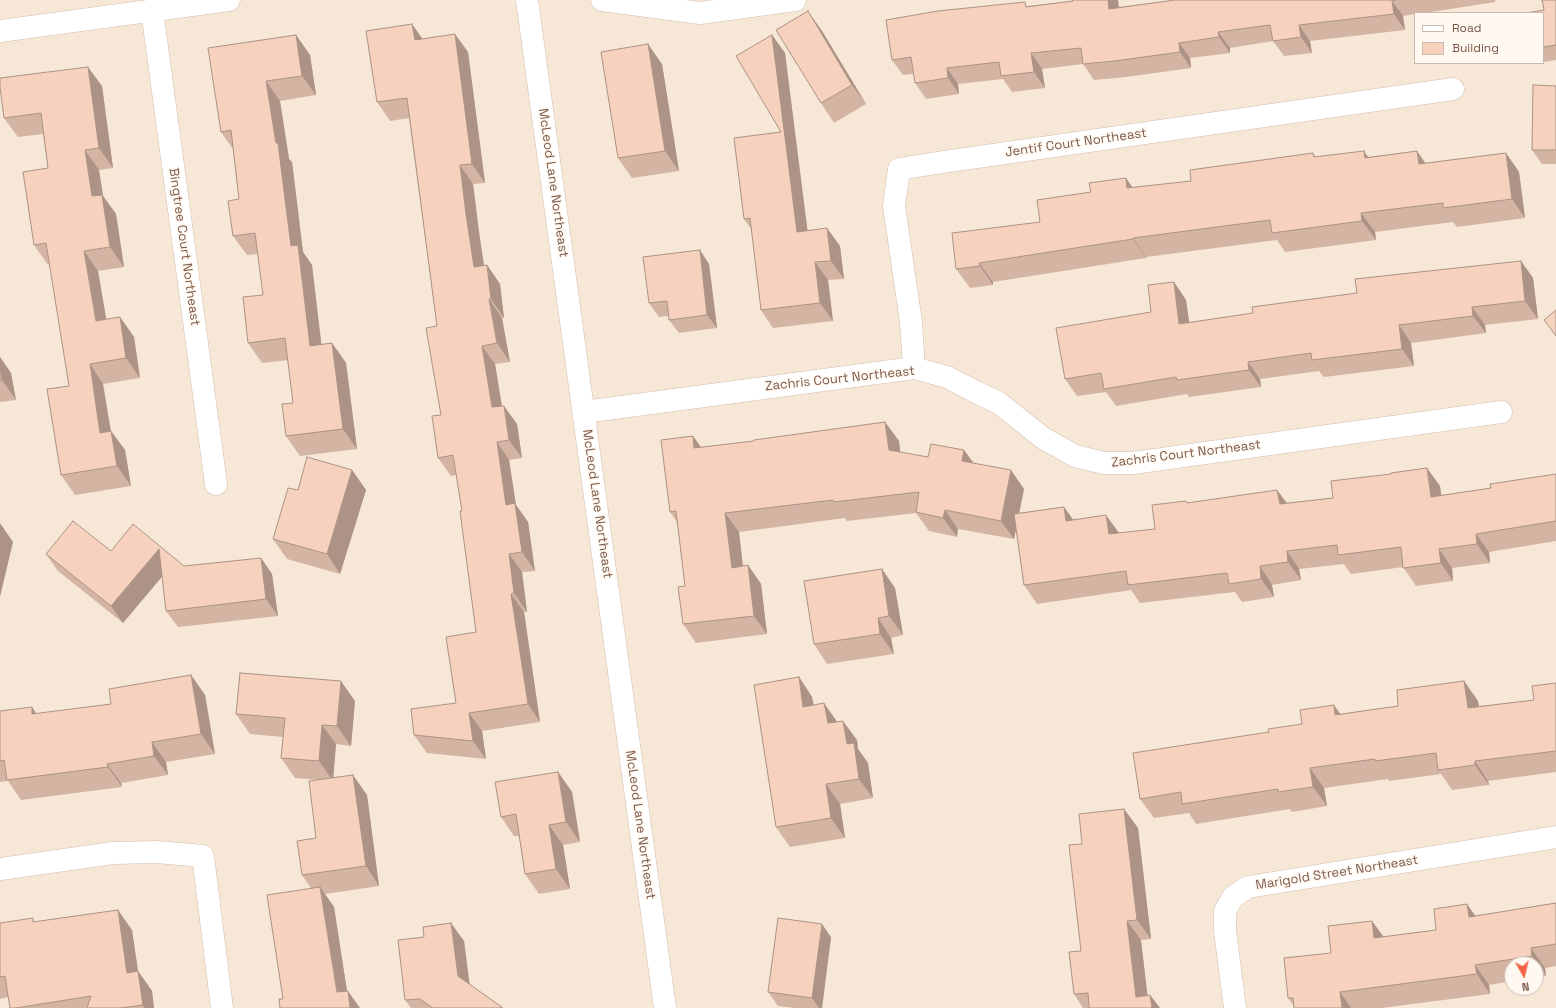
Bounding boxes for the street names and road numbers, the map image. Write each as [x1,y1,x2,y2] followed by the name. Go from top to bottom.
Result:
[535,107,571,259] street label: McLeod Lane Northeast
[1004,125,1148,161] street label: Jentif Court Northeast
[165,167,203,327] street label: Bingtree Court Northeast
[764,363,916,395] street label: Zachris Court Northeast
[579,428,615,580] street label: McLeod Lane Northeast
[1110,437,1262,471] street label: Zachris Court Northeast
[622,749,658,901] street label: McLeod Lane Northeast
[1255,852,1419,894] street label: Marigold Street Northeast

